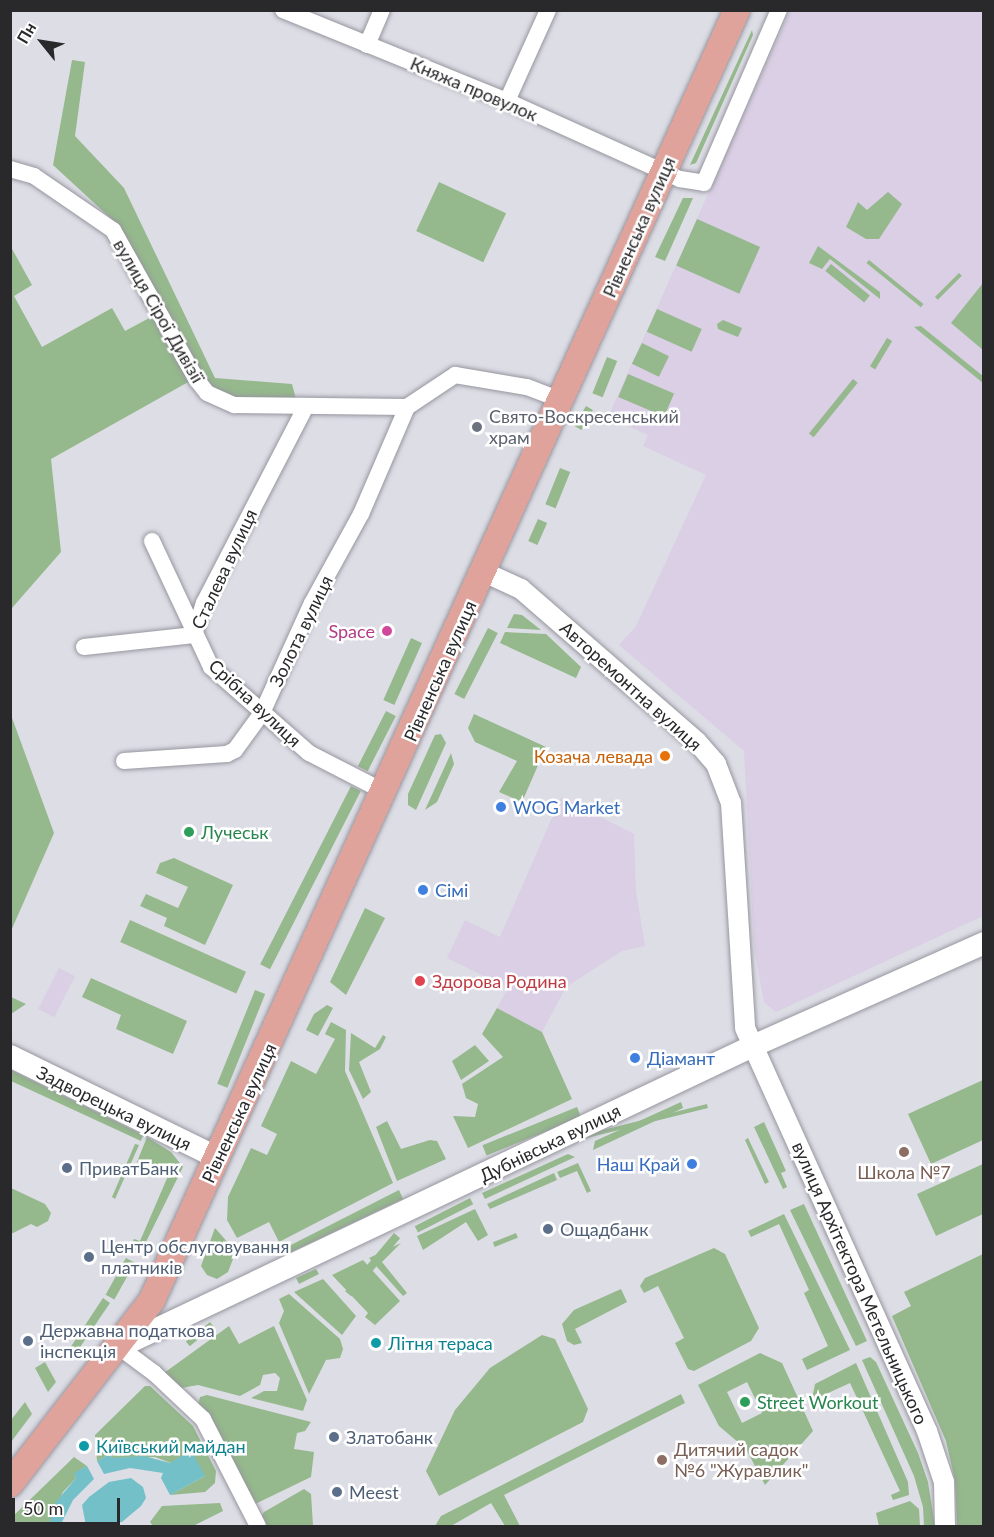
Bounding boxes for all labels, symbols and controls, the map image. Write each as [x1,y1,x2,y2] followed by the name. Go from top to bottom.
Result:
[12,12,72,72] north arrow
[13,19,39,47] text: Пн
[407,52,541,126] street label: Княжа провулок
[598,153,680,301] street label: Рівненська вулиця
[109,235,209,387] street label: вулиця Сірої Дивізії
[489,406,679,448] place label: Свято-Воскресенський храм
[470,420,484,434] marker: Свято-Воскресенський храм
[187,506,261,632] street label: Сталева вулиця
[265,572,337,690] street label: Золота вулиця
[399,597,481,745] street label: Рівненська вулиця
[556,617,706,755] street label: Авторемонтна вулиця
[328,620,375,642] place label: Space
[380,624,394,638] marker: Space
[204,655,306,751] street label: Срібна вулиця
[534,745,653,767] place label: Козача левада
[658,749,672,763] marker: Козача левада
[513,796,620,818] place label: WOG Market
[494,800,508,814] marker: WOG Market
[201,821,268,843] place label: Лучеськ
[182,825,196,839] marker: Лучеськ
[435,879,468,901] place label: Сімі
[416,883,430,897] marker: Сімі
[432,970,567,992] place label: Здорова Родина
[413,974,427,988] marker: Здорова Родина
[197,1040,281,1186] street label: Рівненська вулиця
[647,1047,715,1069] place label: Діамант
[628,1051,642,1065] marker: Діамант
[33,1061,195,1155] street label: Задворецька вулиця
[476,1099,624,1187] street label: Дубнівська вулиця
[788,1138,932,1428] street label: вулиця Архітектора Метельницького
[897,1145,911,1159] marker: Школа №7
[597,1153,680,1175] place label: Наш Край
[79,1157,179,1179] place label: ПриватБанк
[685,1157,699,1171] marker: Наш Край
[60,1161,74,1175] marker: ПриватБанк
[857,1161,951,1183] place label: Школа №7
[560,1218,649,1240] place label: Ощадбанк
[541,1222,555,1236] marker: Ощадбанк
[101,1236,289,1278] place label: Центр обслуговування платників
[82,1250,96,1264] marker: Центр обслуговування платників
[40,1320,215,1362] place label: Державна податкова інспекція
[388,1332,493,1354] place label: Літня тераса
[21,1334,35,1348] marker: Державна податкова інспекція
[369,1336,383,1350] marker: Літня тераса
[757,1391,879,1413] place label: Street Workout
[738,1395,752,1409] marker: Street Workout
[346,1426,433,1448] place label: Златобанк
[327,1430,341,1444] marker: Златобанк
[96,1435,246,1457] place label: Київський майдан
[77,1439,91,1453] marker: Київський майдан
[674,1439,808,1482] place label: Дитячий садок №6 "Журавлик"
[655,1453,669,1467] marker: Дитячий садок №6 "Журавлик"
[349,1481,399,1503] place label: Meest
[330,1485,344,1499] marker: Meest
[15,1486,123,1524] scale bar
[23,1497,63,1519] text: 50 m

